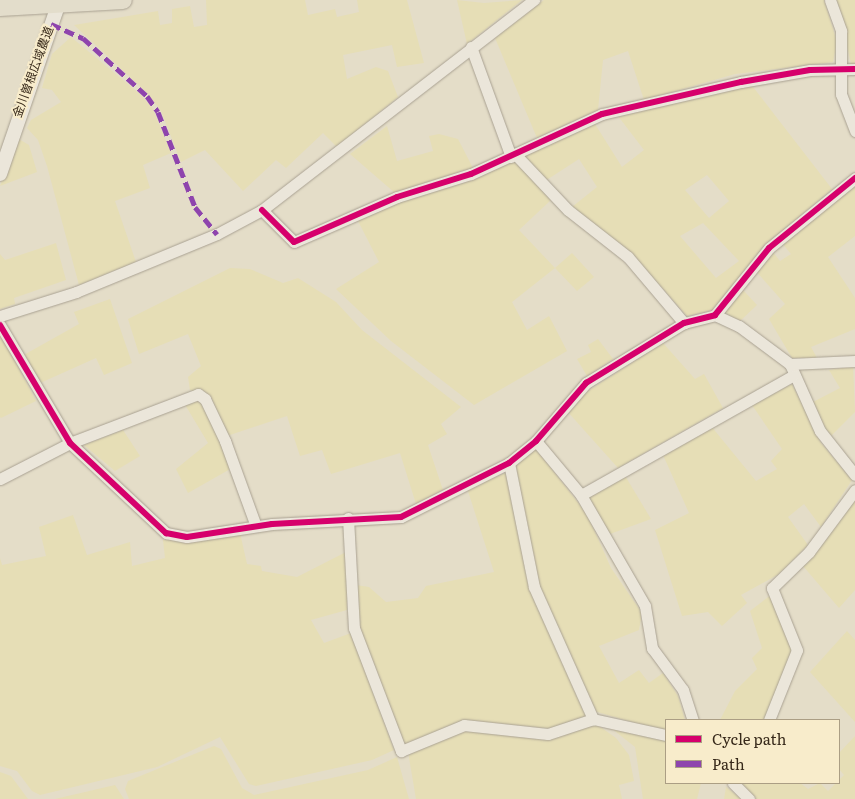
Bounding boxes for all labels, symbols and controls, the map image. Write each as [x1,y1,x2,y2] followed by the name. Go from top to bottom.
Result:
[10,24,56,120] street label: 金川曽根広域農道
[665,719,840,784] legend
[712,727,786,750] text: Cycle path
[712,752,745,775] text: Path

